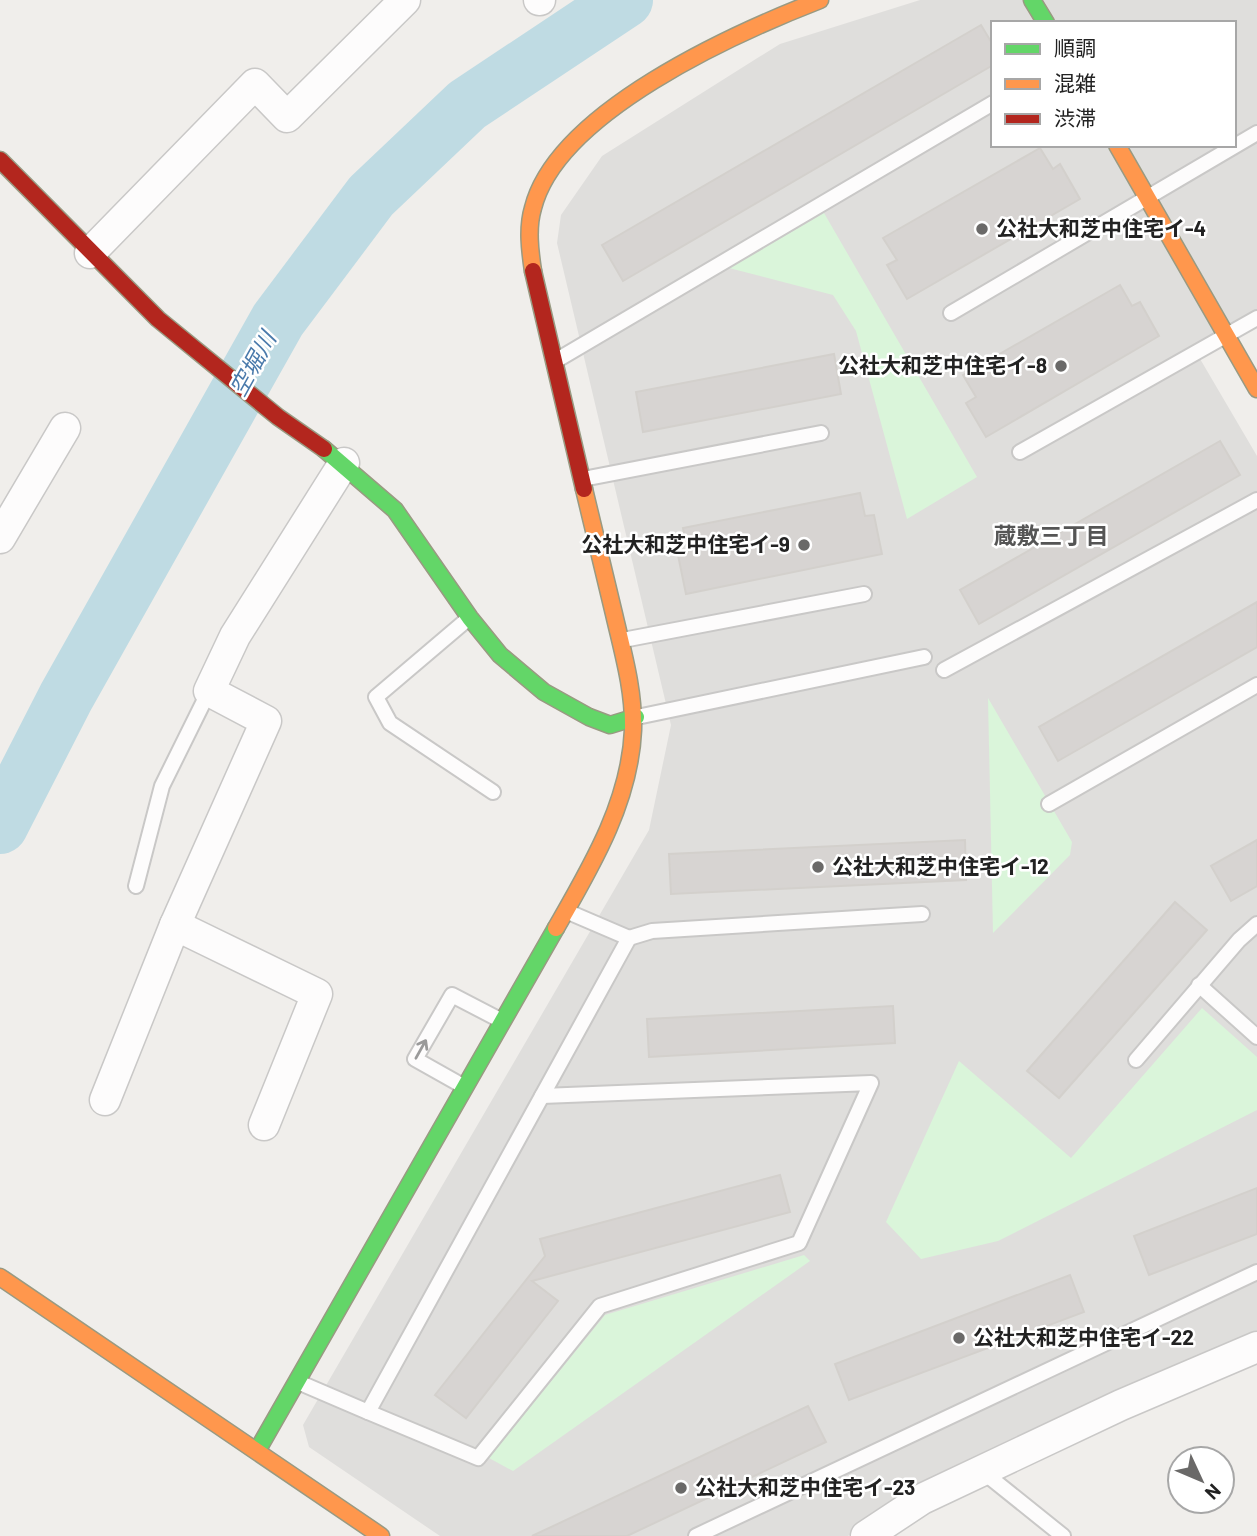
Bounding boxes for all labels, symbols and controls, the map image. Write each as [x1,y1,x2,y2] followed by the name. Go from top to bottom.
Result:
[991,21,1236,147] legend
[1054,35,1096,60] text: 順調
[1054,70,1096,95] text: 混雑
[1054,105,1096,130] text: 渋滞
[996,215,1206,240] place label: 公社大和芝中住宅イ-4
[974,221,990,237] marker: 公社大和芝中住宅イ-4
[223,324,283,400] water label: 空堀川
[838,352,1047,377] place label: 公社大和芝中住宅イ-8
[1053,358,1069,374] marker: 公社大和芝中住宅イ-8
[994,521,1109,549] district label: 蔵敷三丁目
[581,531,790,556] place label: 公社大和芝中住宅イ-9
[796,537,812,553] marker: 公社大和芝中住宅イ-9
[832,853,1049,878] place label: 公社大和芝中住宅イ-12
[810,859,826,875] marker: 公社大和芝中住宅イ-12
[415,1040,429,1060] one-way arrow
[973,1324,1194,1349] place label: 公社大和芝中住宅イ-22
[951,1330,967,1346] marker: 公社大和芝中住宅イ-22
[1166,1445,1236,1515] north arrow
[695,1474,915,1499] place label: 公社大和芝中住宅イ-23
[673,1480,689,1496] marker: 公社大和芝中住宅イ-23
[1201,1480,1226,1505] text: N

